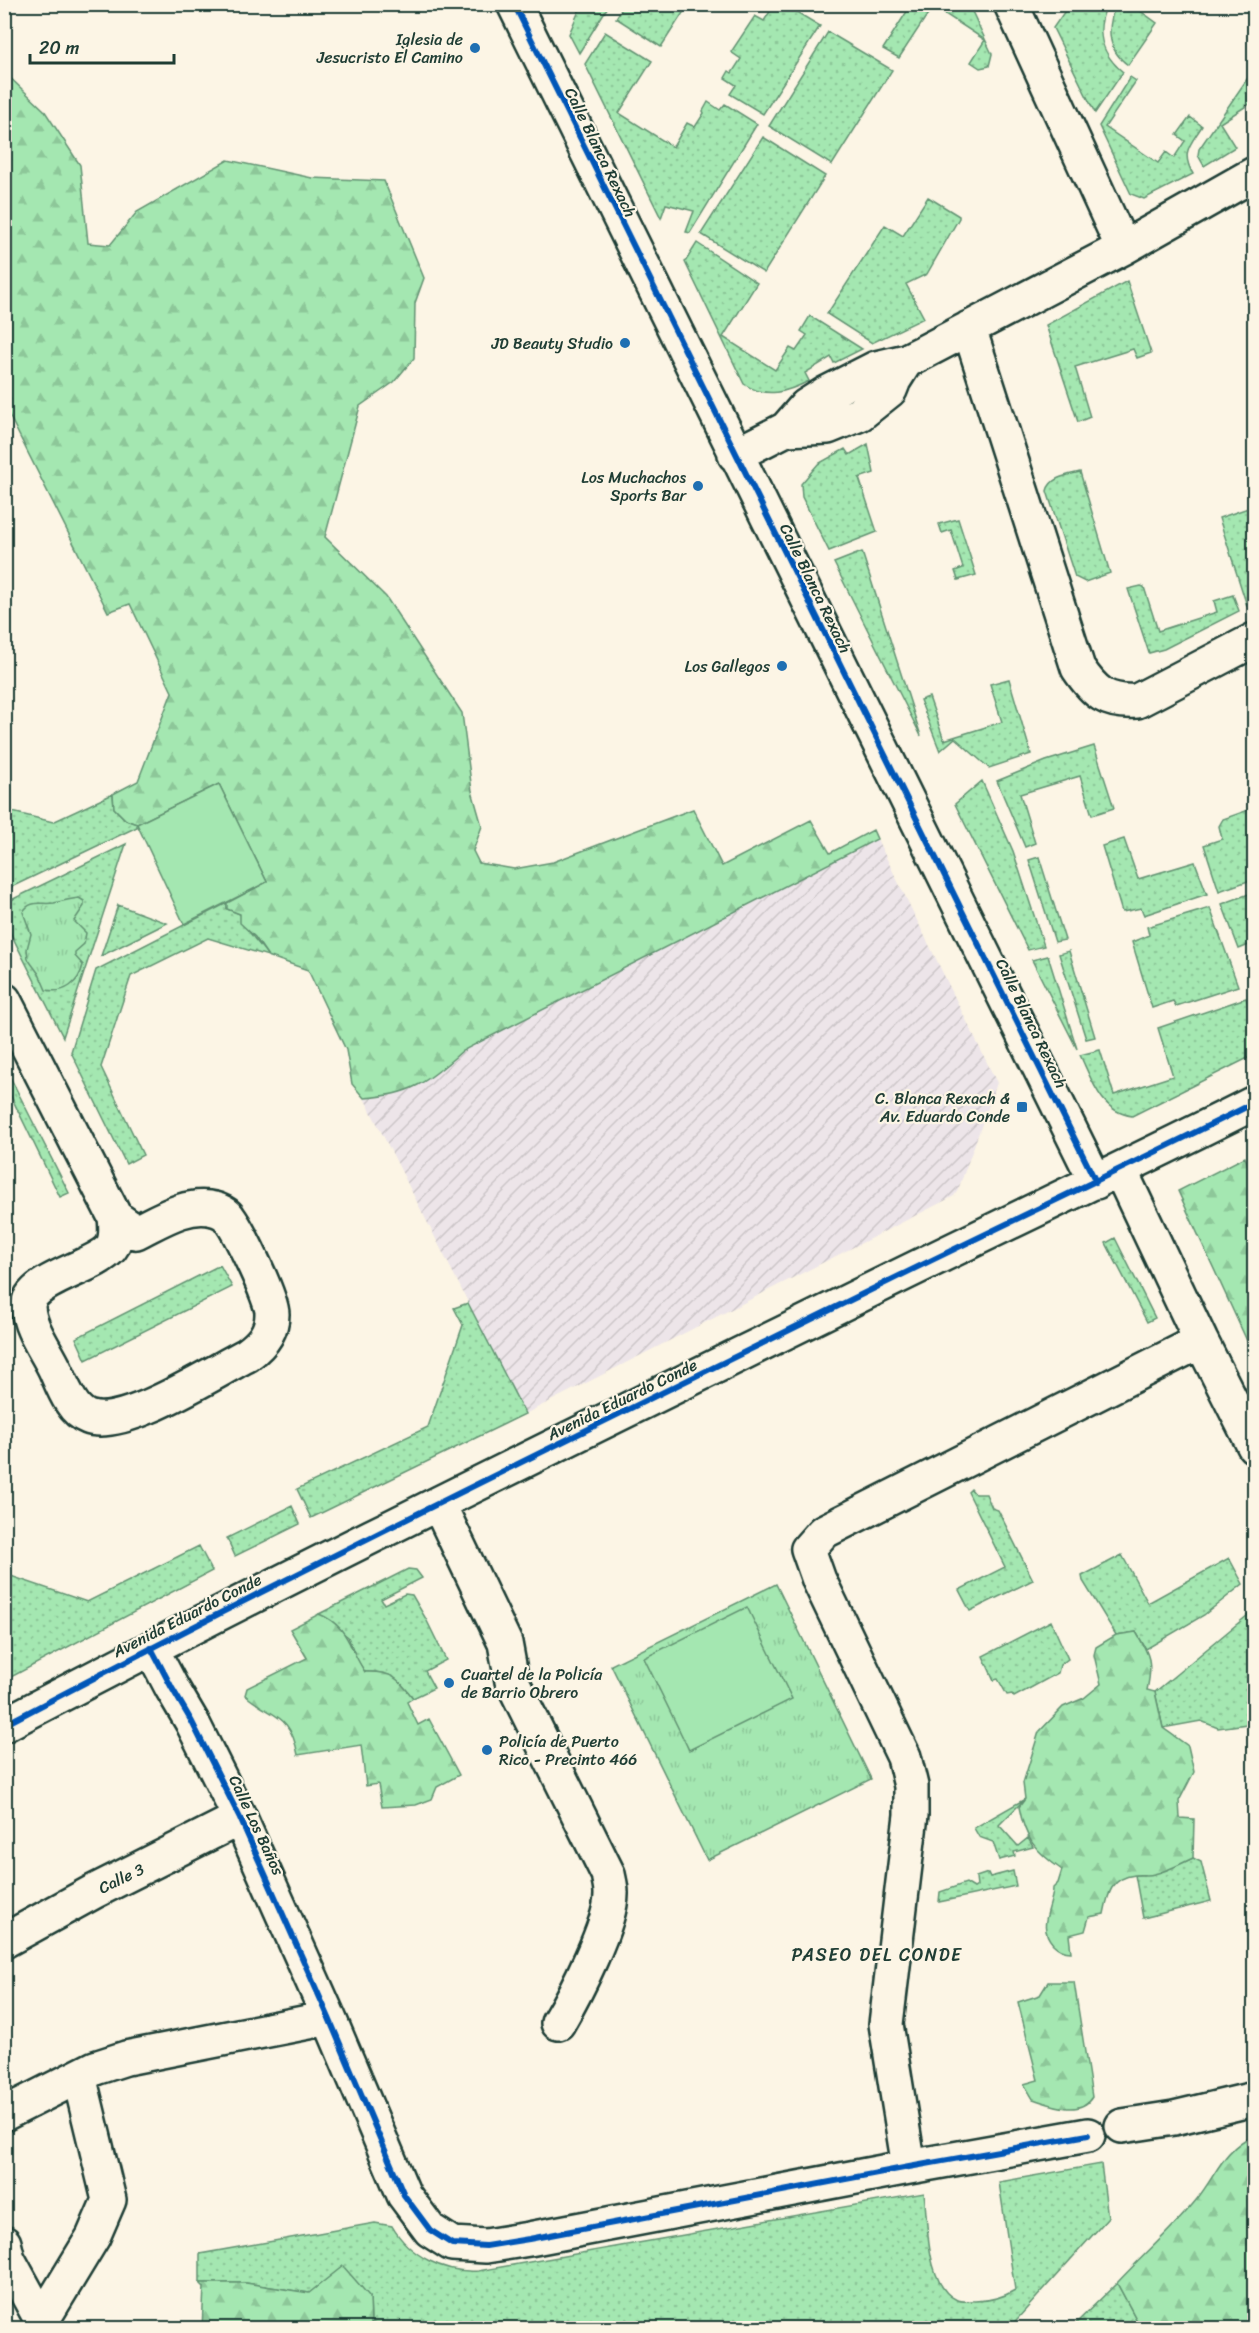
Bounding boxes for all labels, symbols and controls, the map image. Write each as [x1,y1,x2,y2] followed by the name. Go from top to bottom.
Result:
[316,25,463,72] place label: Iglesia de Jesucristo El Camino
[30,27,174,65] scale bar
[39,32,79,64] text: 20 m
[468,41,482,55] marker: Iglesia de Jesucristo El Camino
[556,82,645,222] street label: Calle Blanca Rexach
[490,329,613,358] place label: JD Beauty Studio
[618,336,632,350] marker: JD Beauty Studio
[581,463,687,510] place label: Los Muchachos Sports Bar
[691,479,705,493] marker: Los Muchachos Sports Bar
[771,518,860,658] street label: Calle Blanca Rexach
[685,652,771,681] place label: Los Gallegos
[775,659,789,673] marker: Los Gallegos
[987,953,1076,1093] street label: Calle Blanca Rexach
[875,1084,1010,1131] place label: C. Blanca Rexach & Av. Eduardo Conde
[1015,1100,1029,1114] marker: C. Blanca Rexach & Av. Eduardo Conde
[541,1350,702,1449] street label: Avenida Eduardo Conde
[107,1565,267,1666] street label: Avenida Eduardo Conde
[461,1660,603,1707] place label: Cuartel de la Policía de Barrio Obrero
[442,1676,456,1690] marker: Cuartel de la Policía de Barrio Obrero
[499,1727,637,1774] place label: Policía de Puerto Rico - Precinto 466
[480,1743,494,1757] marker: Policía de Puerto Rico - Precinto 466
[221,1770,293,1881] street label: Calle Los Baños
[93,1855,149,1902] street label: Calle 3
[791,1939,963,1971] district label: PASEO DEL CONDE

